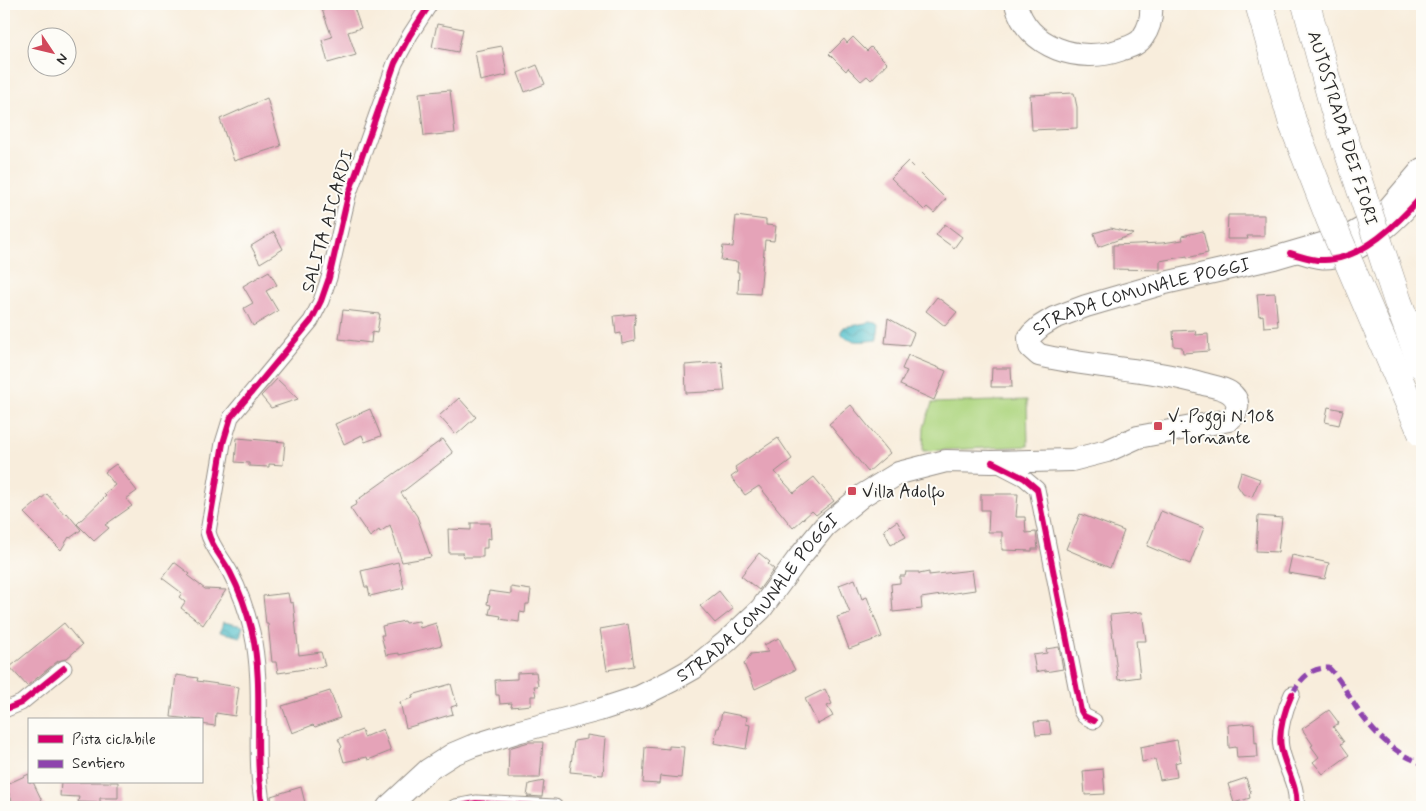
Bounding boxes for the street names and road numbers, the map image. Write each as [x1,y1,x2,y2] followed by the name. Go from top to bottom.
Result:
[1301,28,1383,229] street label: AUTOSTRADA DEI FIORI
[296,147,360,296] street label: SALITA AICARDI
[1028,253,1253,341] street label: STRADA COMUNALE POGGI
[672,508,844,689] street label: STRADA COMUNALE POGGI

